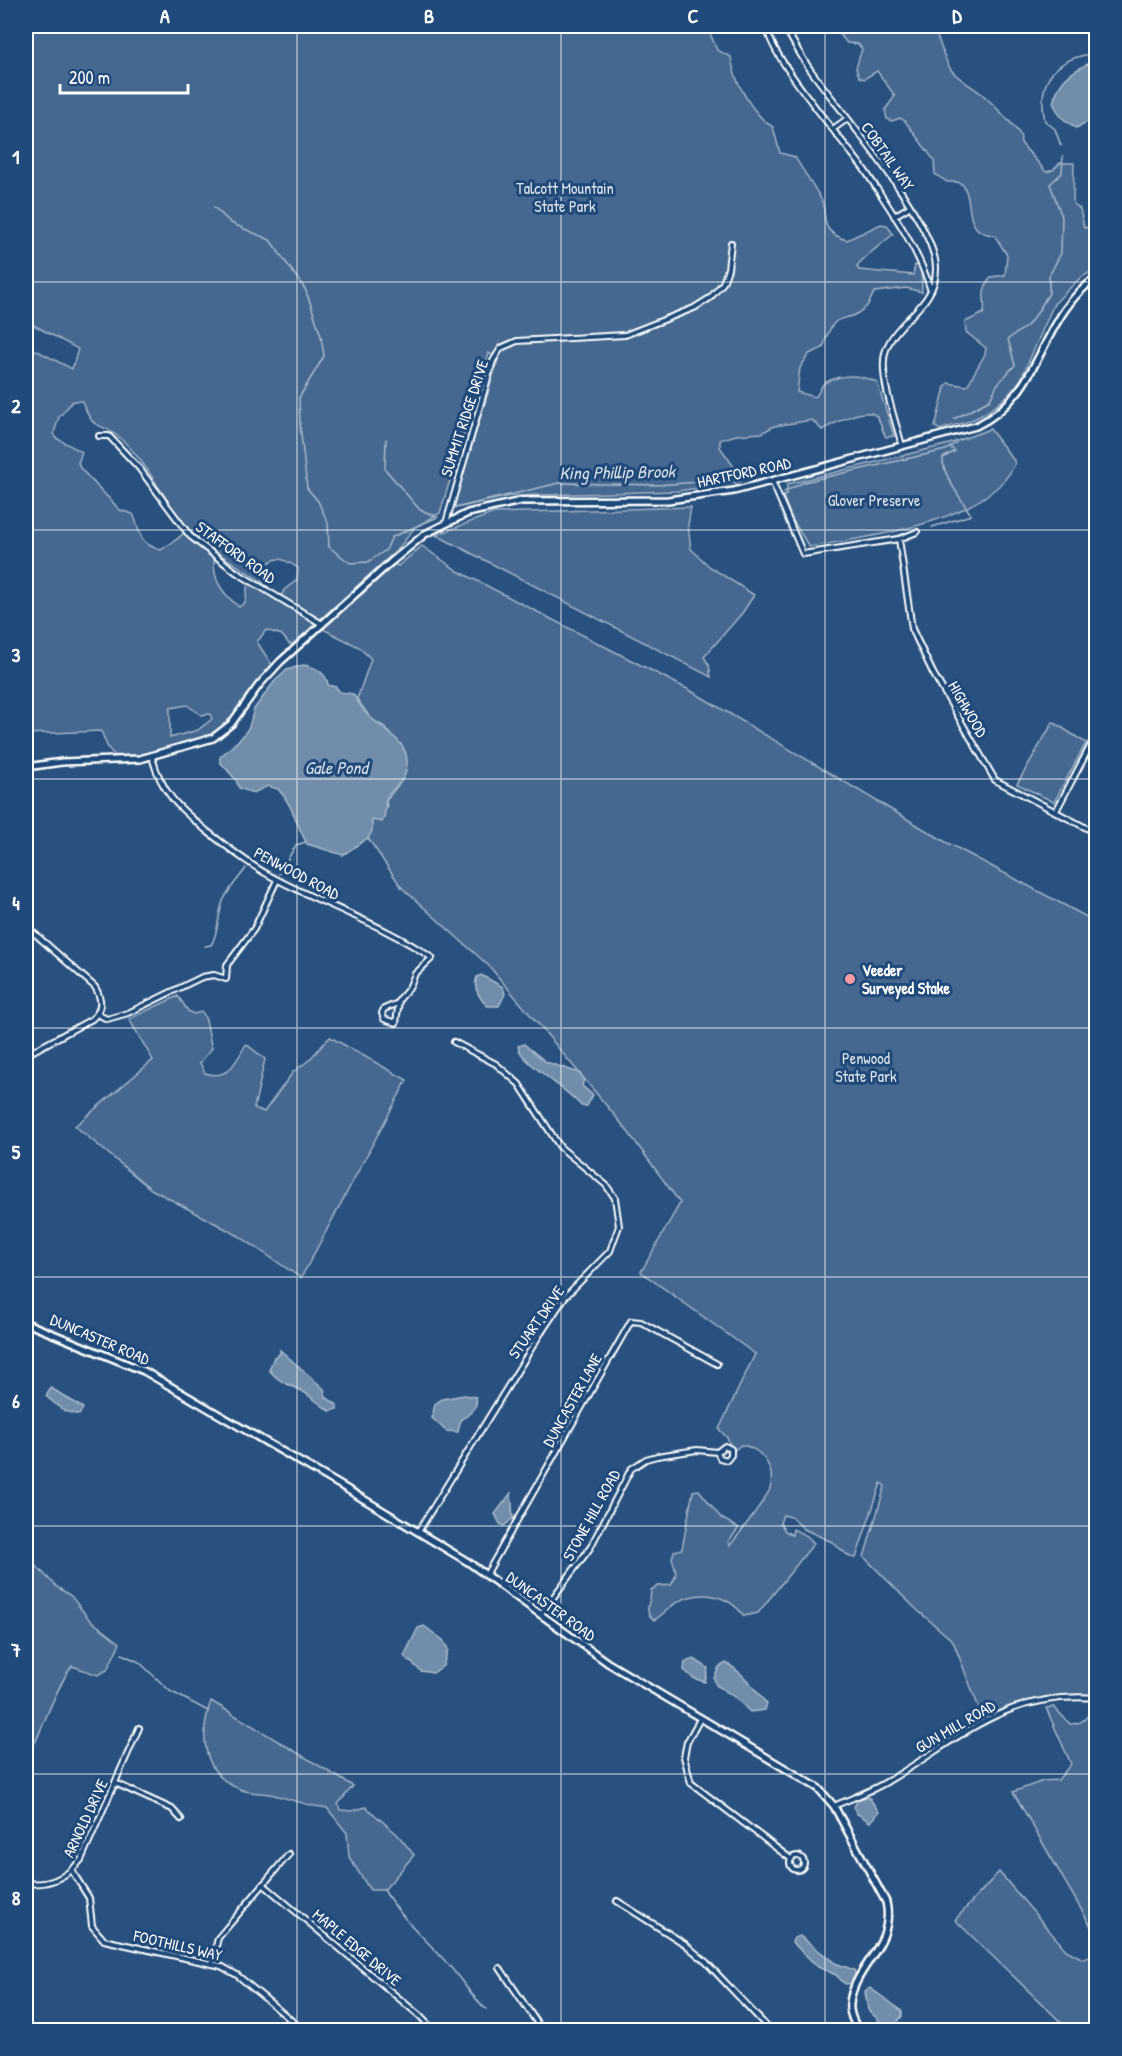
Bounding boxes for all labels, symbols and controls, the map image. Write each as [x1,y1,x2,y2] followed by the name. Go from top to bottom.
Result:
[160,2,170,29] text: A
[424,2,434,29] text: B
[688,2,699,29] text: C
[952,2,962,29] text: D
[60,57,188,95] scale bar
[69,65,110,90] text: 200 m
[856,117,920,195] street label: COBTAIL WAY
[12,143,20,170] text: 1
[516,177,614,217] park label: Talcott Mountain State Park
[435,357,493,479] street label: SUMMIT RIDGE DRIVE
[11,392,21,419] text: 2
[695,451,793,493] street label: HARTFORD ROAD
[559,458,677,486] water label: King Phillip Brook
[828,489,921,511] park label: Glover Preserve
[192,516,281,589] street label: STAFFORD ROAD
[12,641,21,668] text: 3
[943,677,993,742] street label: HIGHWOOD
[305,755,370,780] water label: Gale Pond
[250,841,344,905] street label: PENWOOD ROAD
[12,889,20,916] text: 4
[862,959,950,1000] place label: Veeder Surveyed Stake
[843,972,857,986] marker: Veeder Surveyed Stake
[835,1047,897,1087] park label: Penwood State Park
[12,1138,21,1165] text: 5
[503,1281,569,1363] street label: STUART DRIVE
[47,1308,153,1370] street label: DUNCASTER ROAD
[537,1349,607,1451] street label: DUNCASTER LANE
[12,1387,20,1414] text: 6
[557,1465,625,1565] street label: STONE HILL ROAD
[502,1566,601,1646] street label: DUNCASTER ROAD
[10,1636,21,1663] text: 7
[911,1694,999,1758] street label: GUN MILL ROAD
[57,1775,113,1861] street label: ARNOLD DRIVE
[12,1884,21,1911] text: 8
[308,1903,406,1991] street label: MAPLE EDGE DRIVE
[131,1924,224,1966] street label: FOOTHILLS WAY

